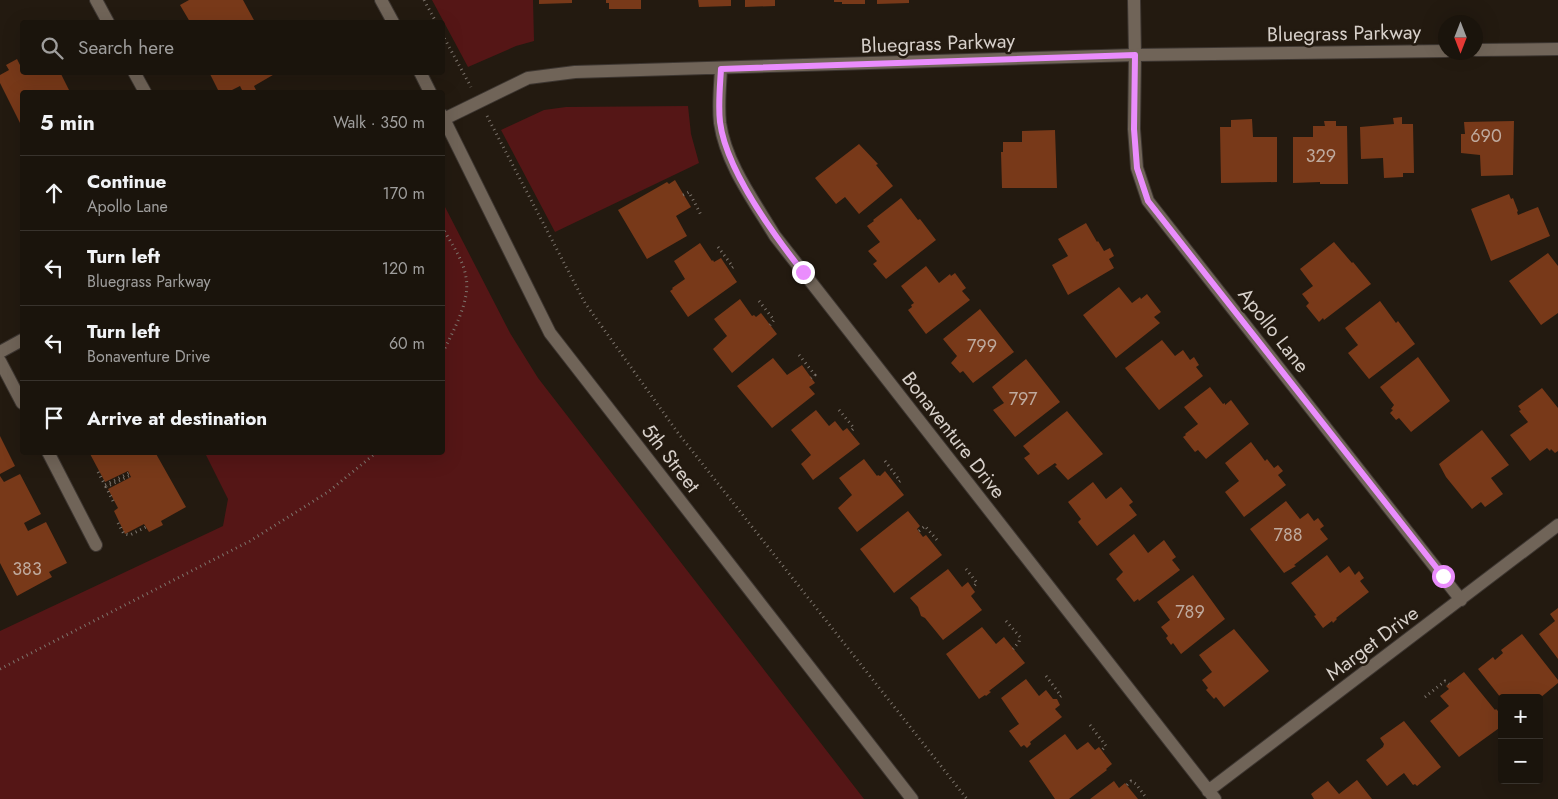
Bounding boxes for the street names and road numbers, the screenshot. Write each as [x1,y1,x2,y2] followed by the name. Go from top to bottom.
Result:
[1267,18,1422,49] street label: Bluegrass Parkway
[860,26,1016,61] street label: Bluegrass Parkway
[1231,282,1316,379] street label: Apollo Lane
[895,366,1012,505] street label: Bonaventure Drive
[634,418,707,499] street label: 5th Street
[1320,599,1425,688] street label: Marget Drive

